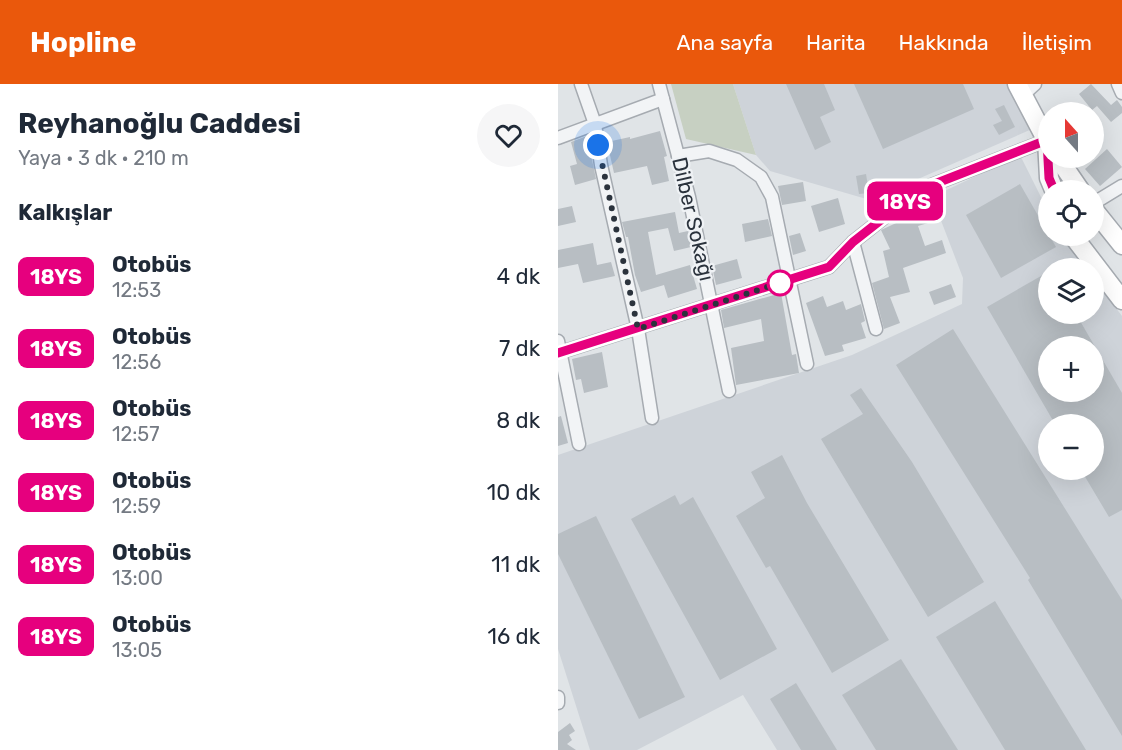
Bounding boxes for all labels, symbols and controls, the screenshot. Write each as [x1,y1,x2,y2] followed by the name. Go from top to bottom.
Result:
[30,26,136,59] text: Hopline
[676,30,773,55] text: Ana sayfa
[806,30,866,55] text: Harita
[899,30,989,55] text: Hakkında
[1022,30,1092,55] text: İletişim
[1038,102,1104,168] north arrow
[1038,102,1104,480] map controls
[477,104,540,167] button: heart
[18,107,301,140] text: Reyhanoğlu Caddesi
[583,130,613,160] your location
[18,146,189,170] text: Yaya · 3 dk · 210 m
[667,154,720,283] street label: Dilber Sokağı
[1038,180,1104,246] button: locate
[863,182,947,220] line badge: 18YS
[879,189,931,214] text: 18YS
[18,199,112,226] text: Kalkışlar
[112,251,191,278] text: Otobüs
[1038,258,1104,324] button: layers
[497,263,540,290] text: 4 dk
[30,264,82,289] text: 18YS
[767,270,793,296] unlabelled marker
[112,278,161,302] text: 12:53
[112,323,191,350] text: Otobüs
[499,335,540,362] text: 7 dk
[30,336,82,361] text: 18YS
[1038,336,1104,402] button: +
[112,350,161,374] text: 12:56
[112,395,191,422] text: Otobüs
[496,407,540,434] text: 8 dk
[30,408,82,433] text: 18YS
[1038,414,1104,480] button: −
[112,422,159,446] text: 12:57
[112,467,191,494] text: Otobüs
[487,479,540,506] text: 10 dk
[30,480,82,505] text: 18YS
[112,494,161,518] text: 12:59
[112,539,191,566] text: Otobüs
[491,551,540,578] text: 11 dk
[30,552,82,577] text: 18YS
[112,566,163,590] text: 13:00
[112,611,191,638] text: Otobüs
[487,623,540,650] text: 16 dk
[30,624,82,649] text: 18YS
[112,638,162,662] text: 13:05

